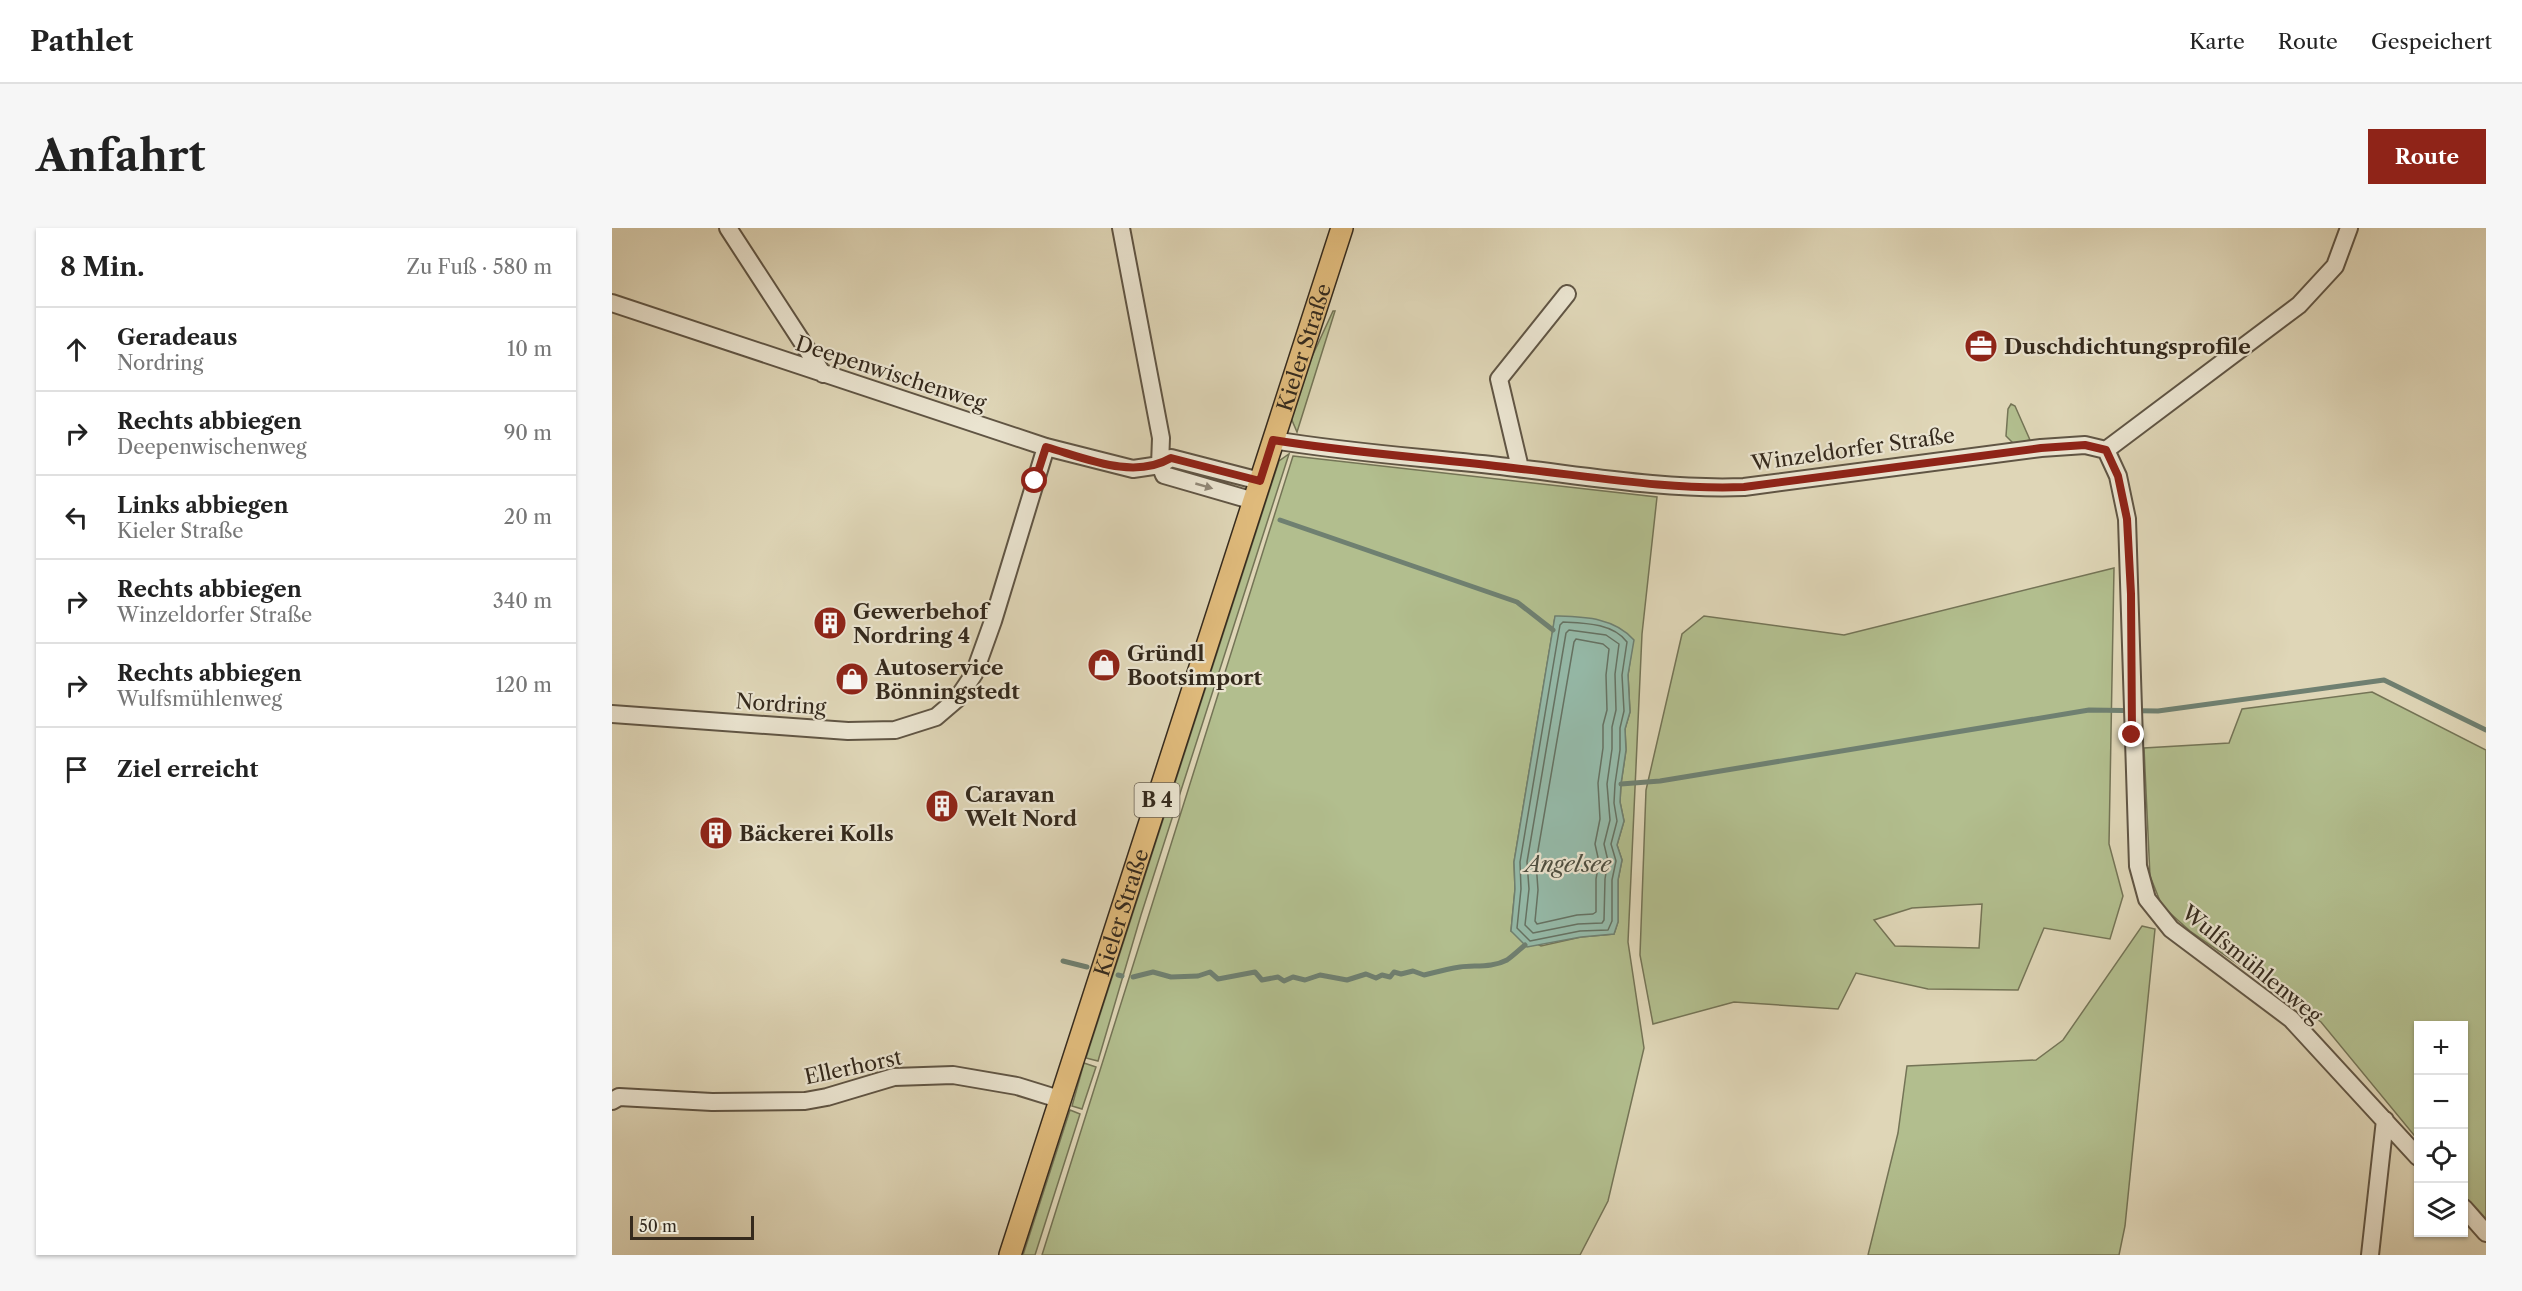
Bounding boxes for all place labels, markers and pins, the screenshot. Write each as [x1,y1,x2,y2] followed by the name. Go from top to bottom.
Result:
[1963,328,1999,364] office icon: Duschdichtungsprofile
[2004,334,2251,359] place label: Duschdichtungsprofile
[853,599,991,648] place label: Gewerbehof Nordring 4
[812,605,848,641] building icon: Gewerbehof Nordring 4
[1127,641,1263,690] place label: Gründl Bootsimport
[1086,647,1122,683] shop icon: Gründl Bootsimport
[874,655,1020,704] place label: Autoservice Bönningstedt
[834,661,870,697] shop icon: Autoservice Bönningstedt
[964,782,1077,831] place label: Caravan Welt Nord
[924,788,960,824] building icon: Caravan Welt Nord
[698,815,734,851] building icon: Bäckerei Kolls
[739,821,894,846] place label: Bäckerei Kolls

